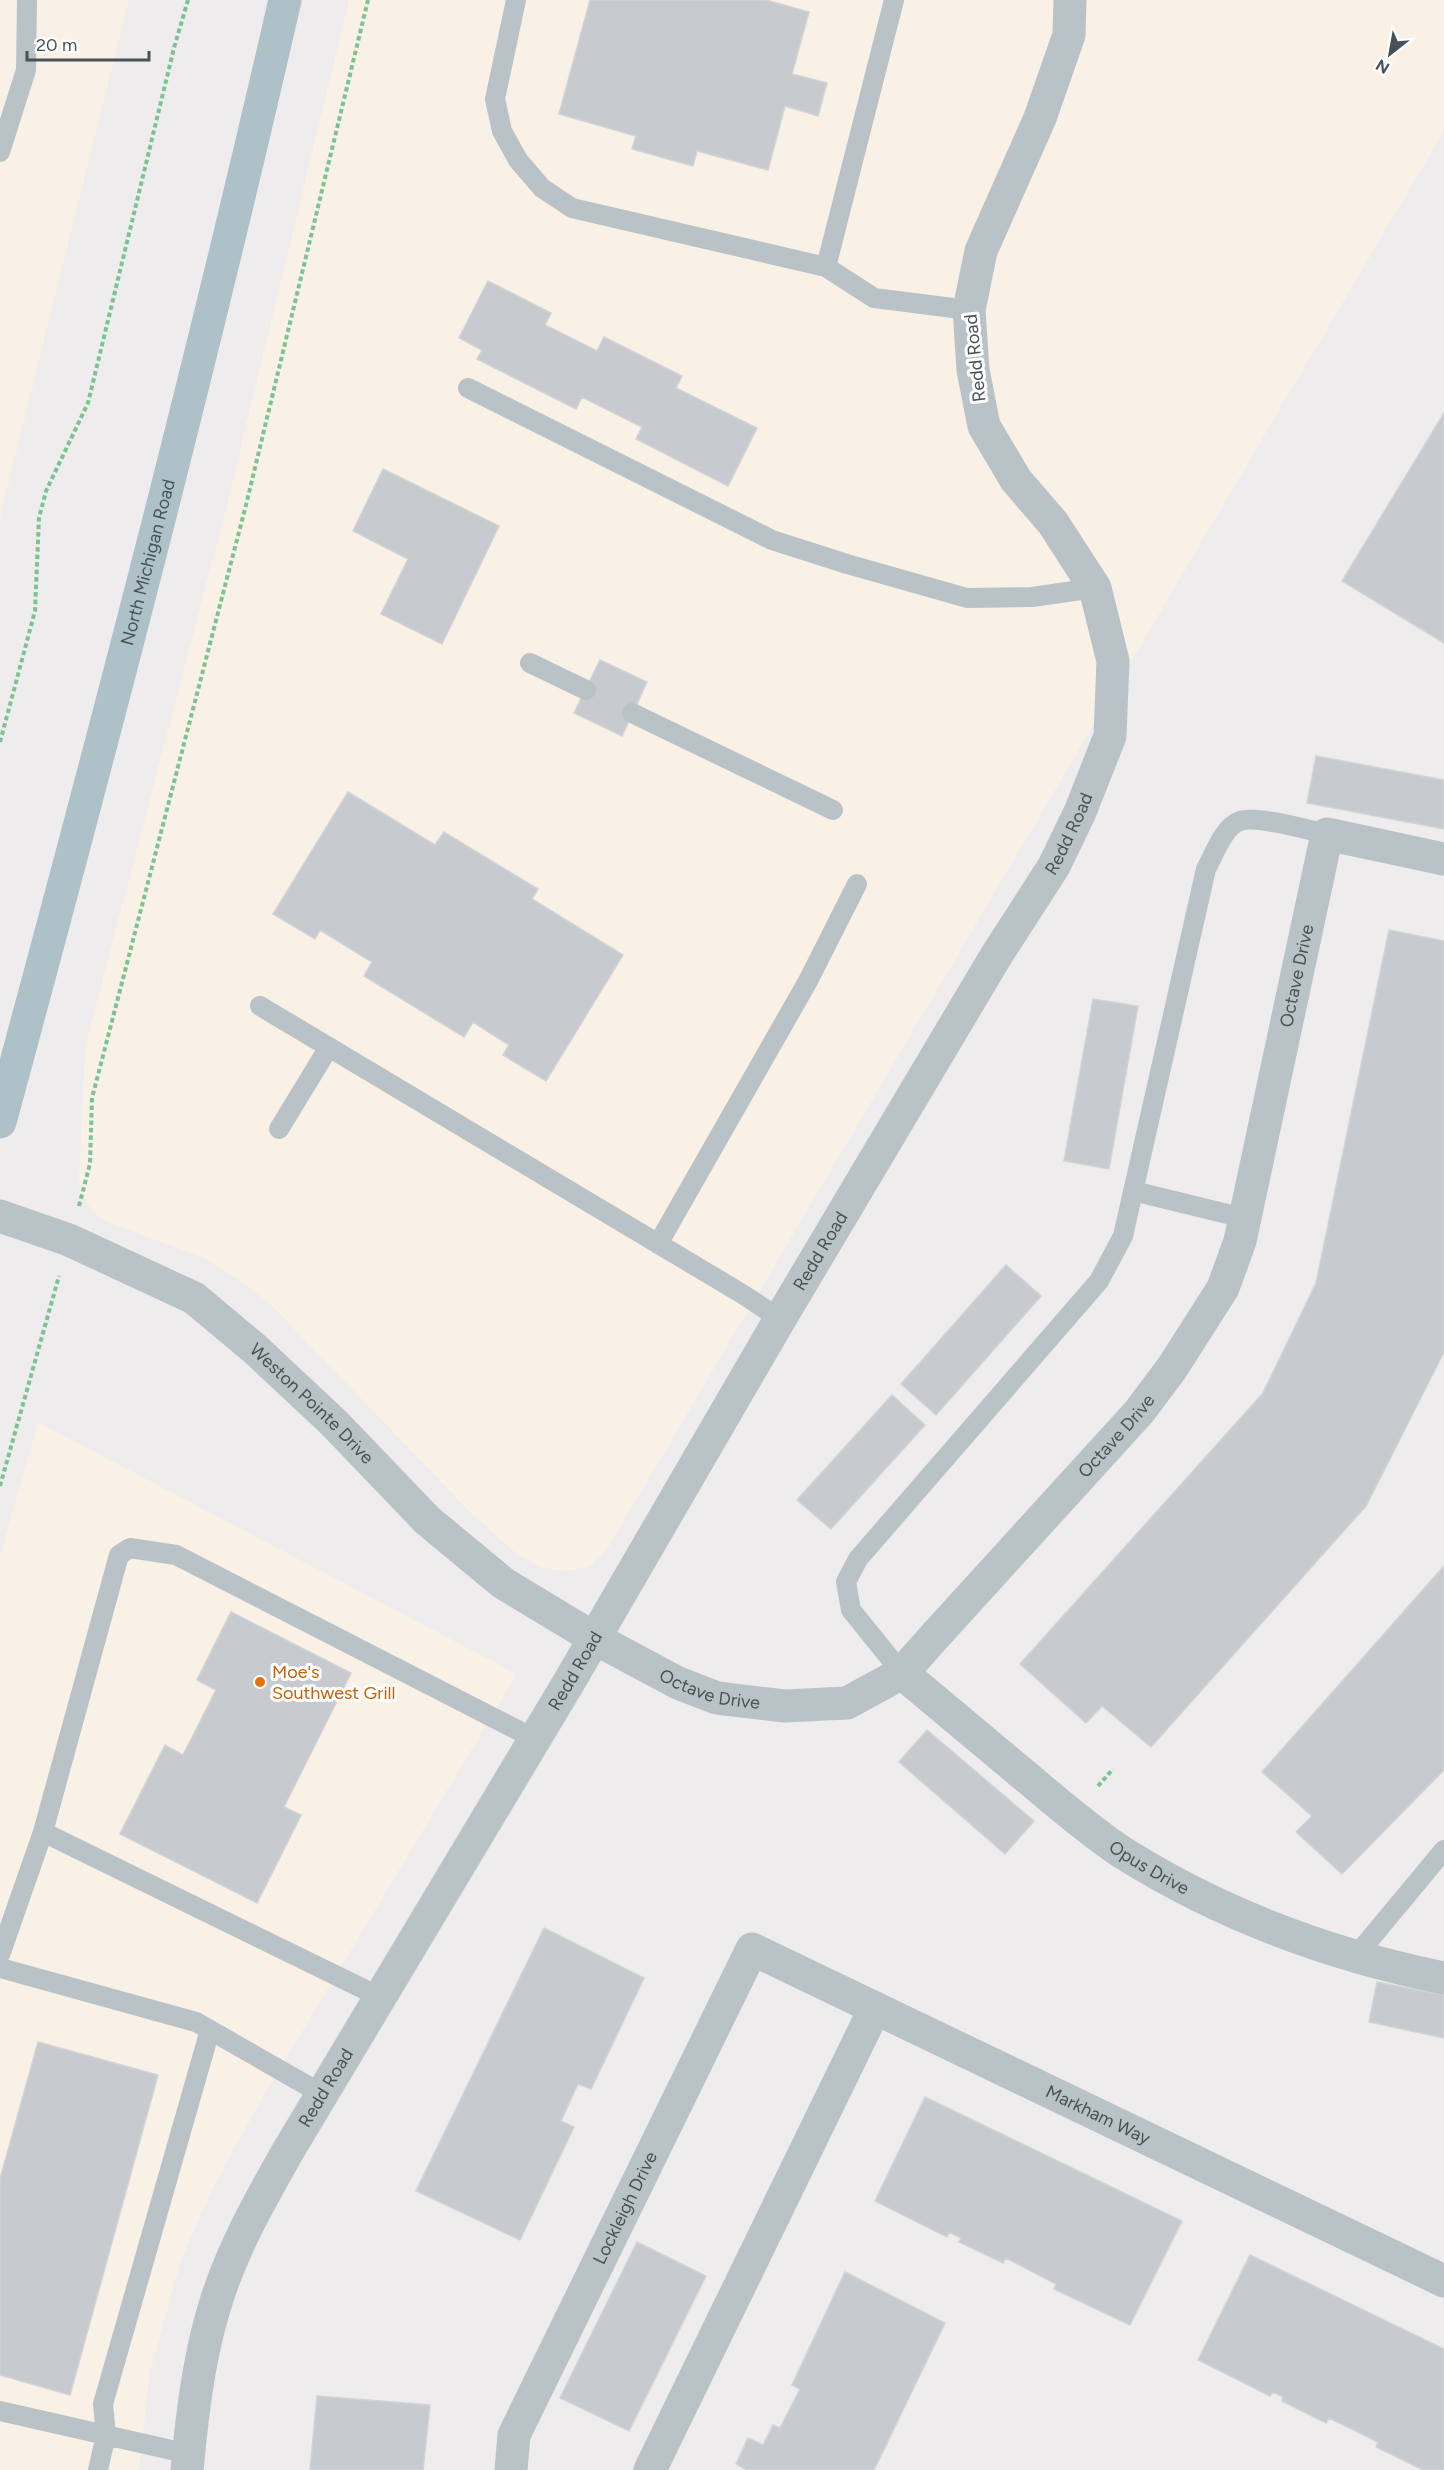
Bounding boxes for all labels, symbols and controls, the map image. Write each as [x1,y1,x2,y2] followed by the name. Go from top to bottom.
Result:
[27,24,148,62] scale bar
[1360,24,1420,84] north arrow
[36,34,77,56] text: 20 m
[1372,55,1393,78] text: N
[959,313,991,403] street label: Redd Road
[116,477,180,648] street label: North Michigan Road
[1040,790,1097,879] street label: Redd Road
[1275,922,1318,1029] street label: Octave Drive
[788,1208,852,1295] street label: Redd Road
[245,1339,378,1469] street label: Weston Pointe Drive
[1074,1390,1160,1482] street label: Octave Drive
[544,1627,607,1714] street label: Redd Road
[272,1661,395,1704] place label: Moe's Southwest Grill
[655,1664,761,1714] street label: Octave Drive
[253,1675,267,1689] marker: Moe's Southwest Grill
[1105,1836,1193,1899] street label: Opus Drive
[294,2044,358,2131] street label: Redd Road
[1042,2081,1154,2150] street label: Markham Way
[588,2148,662,2268] street label: Lockleigh Drive

